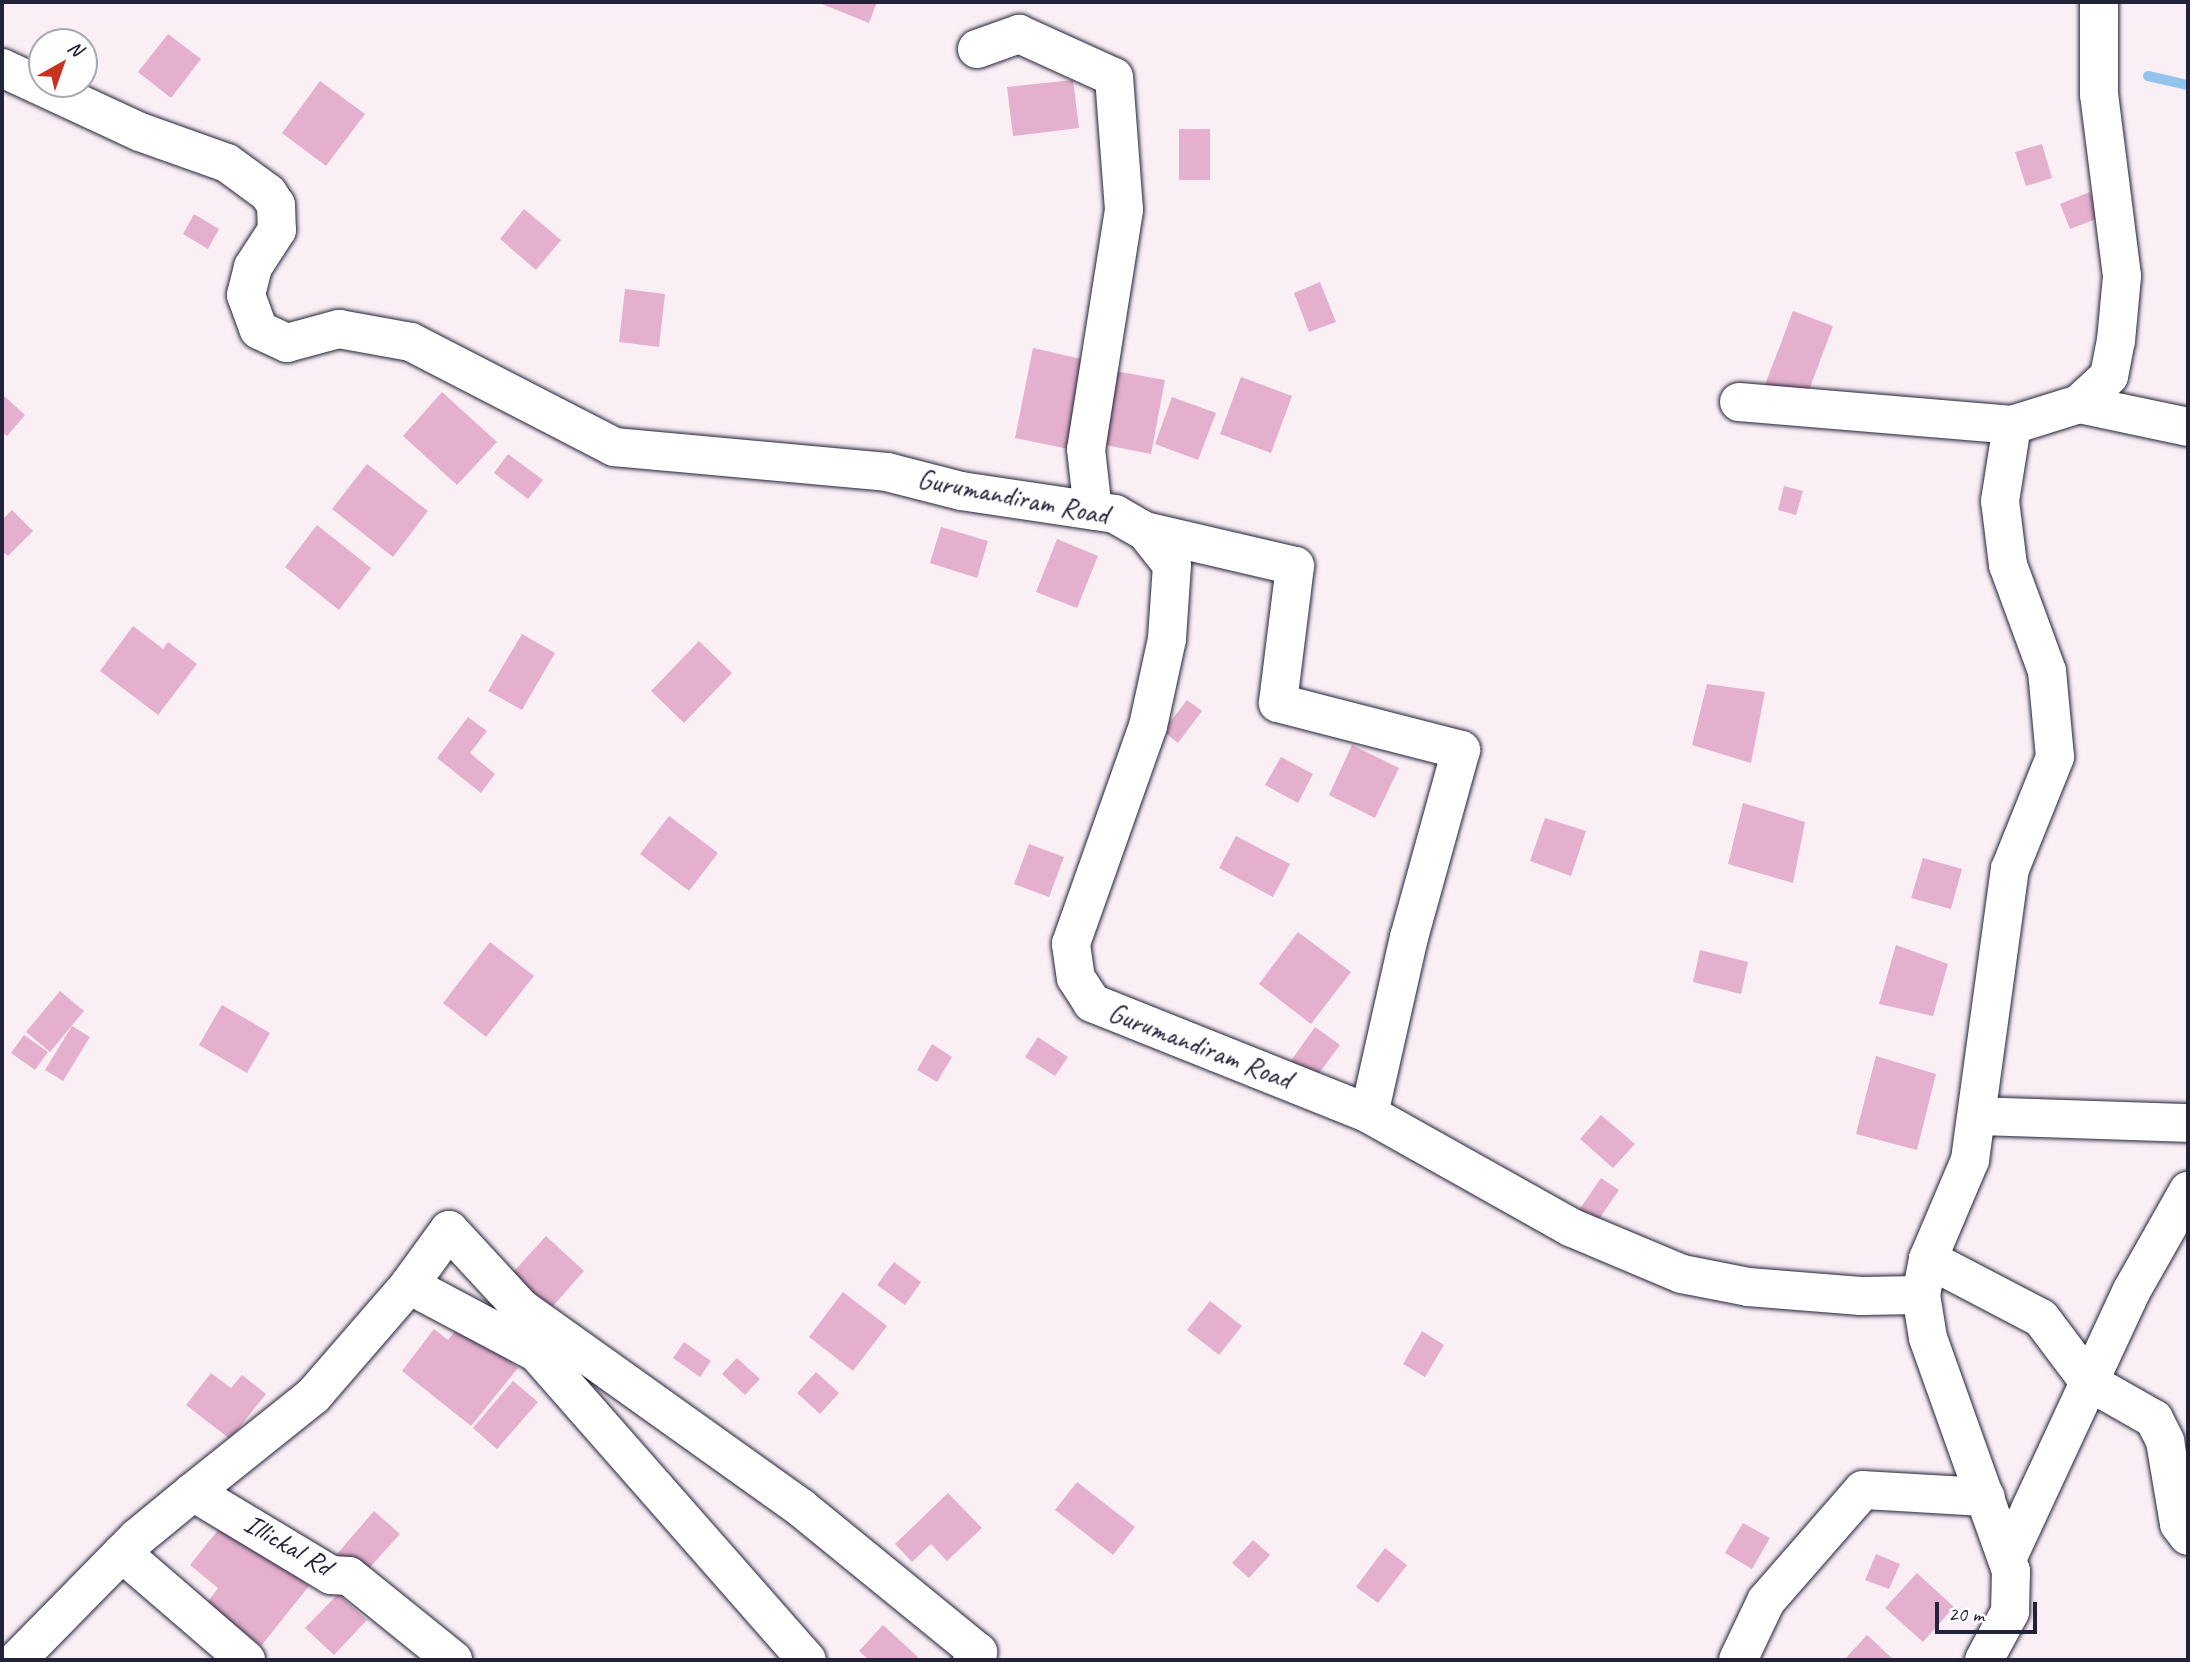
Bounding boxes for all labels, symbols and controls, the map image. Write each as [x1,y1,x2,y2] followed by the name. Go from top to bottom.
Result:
[28,28,98,98] north arrow
[63,35,87,61] text: N
[915,462,1111,532] street label: Gurumandiram Road
[1104,996,1296,1096] street label: Gurumandiram Road
[238,1507,338,1583] street label: Illickal Rd
[1938,1588,2039,1632] scale bar
[1948,1601,1984,1627] text: 20 m

